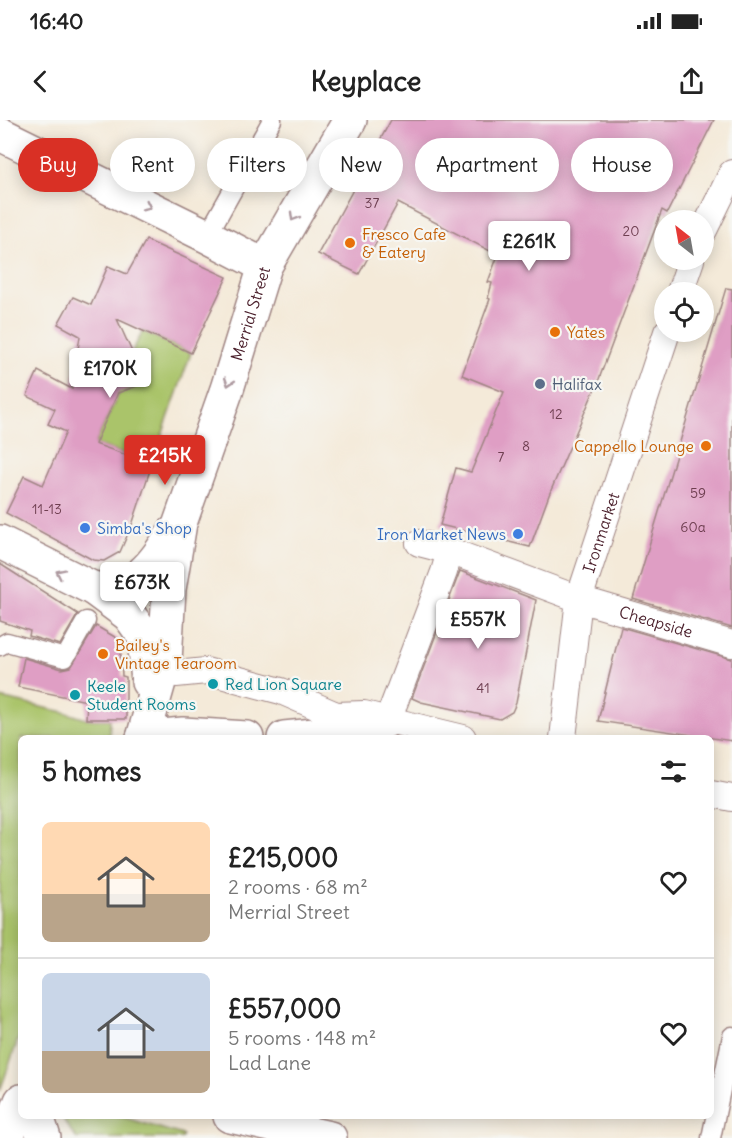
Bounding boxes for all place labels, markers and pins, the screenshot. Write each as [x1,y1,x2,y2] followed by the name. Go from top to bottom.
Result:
[487,221,571,272] pin: £261K
[362,224,446,262] place label: Fresco Cafe & Eatery
[343,236,357,250] marker: Fresco Cafe & Eatery
[567,322,605,342] place label: Yates
[548,325,562,339] marker: Yates
[68,348,152,399] pin: £170K
[552,374,602,394] place label: Halifax
[533,377,547,391] marker: Halifax
[123,435,207,486] pin: £215K
[574,436,694,456] place label: Cappello Lounge
[699,439,713,453] marker: Cappello Lounge
[97,518,192,538] place label: Simba's Shop
[78,521,92,535] marker: Simba's Shop
[377,524,506,544] place label: Iron Market News
[511,527,525,541] marker: Iron Market News
[100,562,184,613] pin: £673K
[436,599,520,650] pin: £557K
[115,635,237,673] place label: Bailey's Vintage Tearoom
[96,647,110,661] marker: Bailey's Vintage Tearoom
[225,674,342,694] place label: Red Lion Square
[87,676,196,714] place label: Keele Student Rooms
[206,677,220,691] marker: Red Lion Square
[68,688,82,702] marker: Keele Student Rooms

